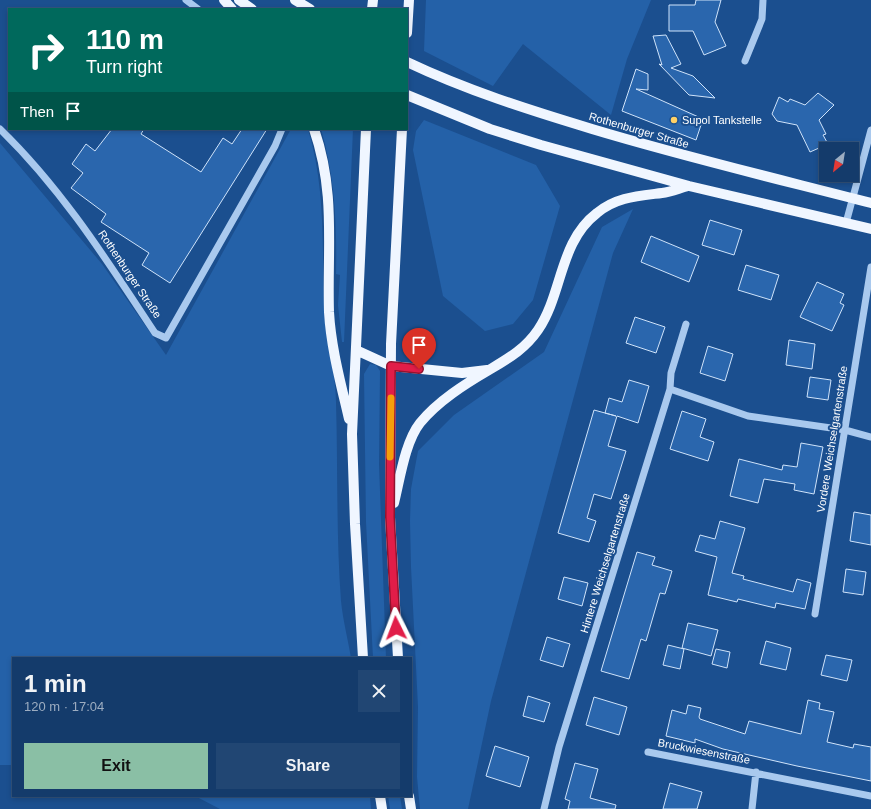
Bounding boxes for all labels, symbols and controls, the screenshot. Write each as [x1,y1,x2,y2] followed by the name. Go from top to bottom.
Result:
[20,24,72,76] icon: right
[86,24,164,55] text: 110 m
[86,57,162,77] text: Turn right
[62,100,84,122] icon: arrive
[20,103,54,120] text: Then
[588,110,690,150] street label: Rothenburger Straße
[682,114,762,126] place label: Supol Tankstelle
[669,115,679,125] marker: Supol Tankstelle
[819,142,859,182] north arrow
[819,142,859,182] map controls
[96,228,164,320] street label: Rothenburger Straße
[402,328,436,369] pin
[408,334,430,356] icon: arrive
[814,365,850,513] street label: Vordere Weichselgartenstraße
[578,492,632,634] street label: Hintere Weichselgartenstraße
[375,607,417,649] position arrow
[24,670,87,697] text: 1 min
[358,670,400,712] button: close
[24,699,104,714] text: 120 m · 17:04
[657,736,751,766] street label: Bruckwiesenstraße
[24,743,208,789] button: Exit
[216,743,400,789] button: Share

